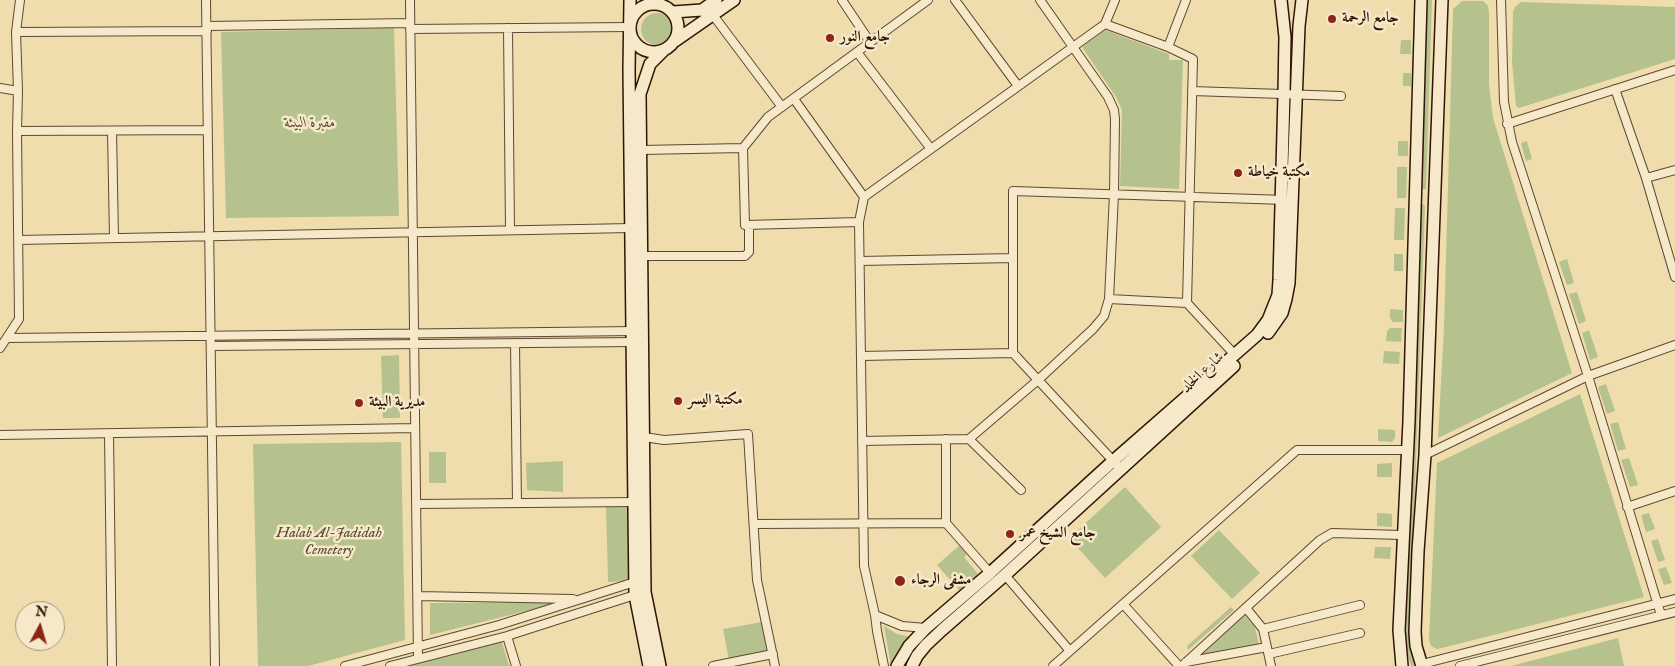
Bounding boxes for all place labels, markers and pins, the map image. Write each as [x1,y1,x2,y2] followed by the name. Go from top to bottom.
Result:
[1342,10,1399,28] place label: جامع الرحمة
[1326,13,1338,25] marker: جامع الرحمة
[840,29,890,47] place label: جامع النور
[824,32,836,44] marker: جامع النور
[1248,164,1310,182] place label: مكتبة خياطة
[1232,167,1244,179] marker: مكتبة خياطة
[688,392,742,410] place label: مكتبة اليسر
[369,394,425,412] place label: مديرية البيئة
[672,395,684,407] marker: مكتبة اليسر
[353,397,365,409] marker: مديرية البيئة
[1020,525,1096,543] place label: جامع الشيخ عمر
[1004,528,1016,540] marker: جامع الشيخ عمر
[911,572,971,590] place label: مشفى الرجاء
[893,574,907,588] marker: مشفى الرجاء

